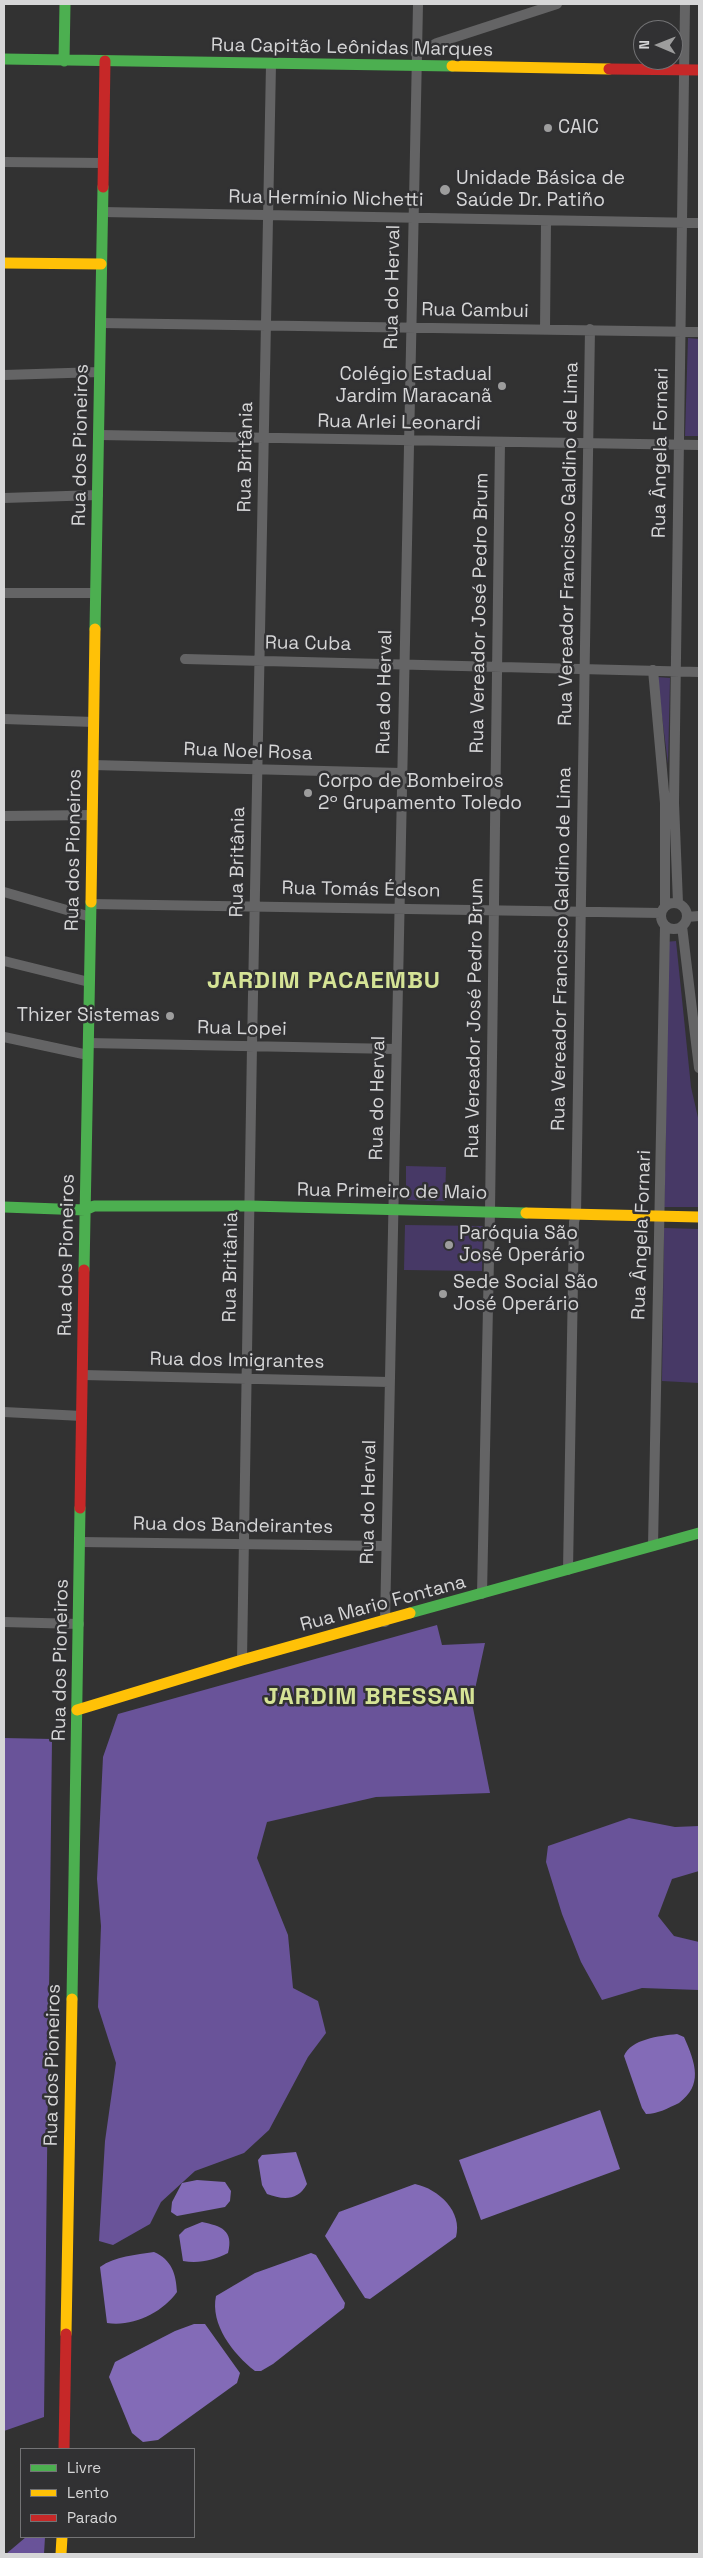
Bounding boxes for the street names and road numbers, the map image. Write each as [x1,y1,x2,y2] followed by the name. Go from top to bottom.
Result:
[211,34,493,62] street label: Rua Capitão Leônidas Marques
[228,186,424,212] street label: Rua Hermínio Nichetti
[381,224,405,350] street label: Rua do Herval
[421,299,529,323] street label: Rua Cambui
[554,362,584,726] street label: Rua Vereador Francisco Galdino de Lima
[68,364,94,526] street label: Rua dos Pioneiros
[648,368,674,538] street label: Rua Ângela Fornari
[234,401,258,513] street label: Rua Britânia
[317,410,481,436] street label: Rua Arlei Leonardi
[466,472,494,754] street label: Rua Vereador José Pedro Brum
[373,629,397,755] street label: Rua do Herval
[265,632,351,656] street label: Rua Cuba
[183,738,313,766] street label: Rua Noel Rosa
[547,767,577,1131] street label: Rua Vereador Francisco Galdino de Lima
[61,769,87,931] street label: Rua dos Pioneiros
[226,806,250,918] street label: Rua Britânia
[281,877,441,903] street label: Rua Tomás Édson
[461,877,489,1159] street label: Rua Vereador José Pedro Brum
[197,1017,287,1041] street label: Rua Lopei
[366,1035,390,1161] street label: Rua do Herval
[628,1149,656,1321] street label: Rua Ângela Fornari
[54,1174,80,1336] street label: Rua dos Pioneiros
[297,1179,487,1205] street label: Rua Primeiro de Maio
[219,1211,243,1323] street label: Rua Britânia
[149,1348,325,1374] street label: Rua dos Imigrantes
[357,1439,381,1565] street label: Rua do Herval
[133,1513,333,1539] street label: Rua dos Bandeirantes
[298,1571,468,1637] street label: Rua Mario Fontana
[48,1579,74,1741] street label: Rua dos Pioneiros
[40,1984,66,2146] street label: Rua dos Pioneiros

